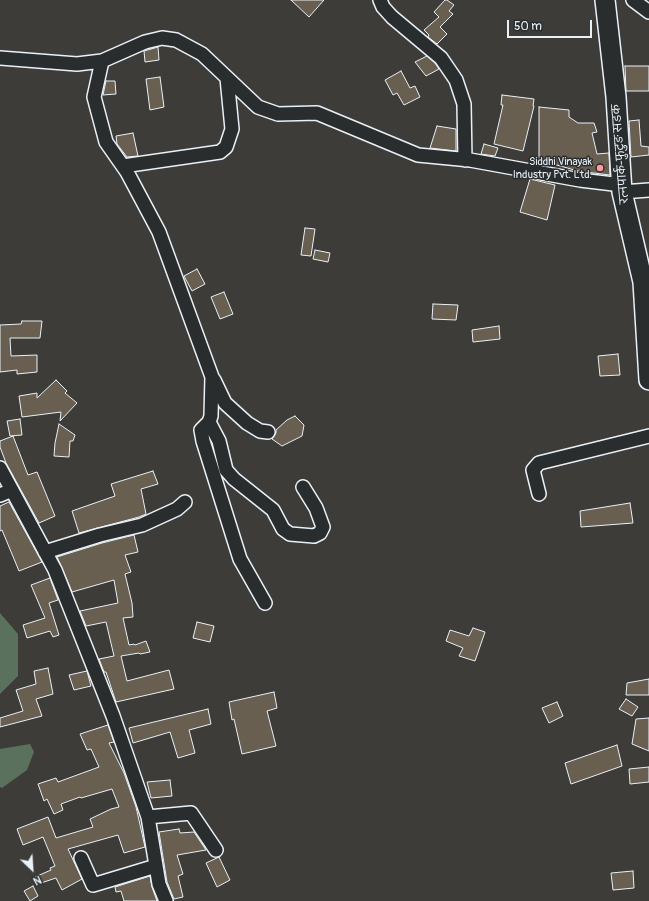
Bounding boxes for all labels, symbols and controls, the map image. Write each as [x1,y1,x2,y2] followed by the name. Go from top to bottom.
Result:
[509,12,594,38] scale bar
[514,19,542,34] text: 50 m
[610,104,632,204] street label: रत्नपार्क-फुटुङ सडक
[513,155,592,181] place label: Siddhi Vinayak Industry Pvt. Ltd.
[595,163,605,173] marker: Siddhi Vinayak Industry Pvt. Ltd.
[12,849,52,889] north arrow
[31,873,43,888] text: N

